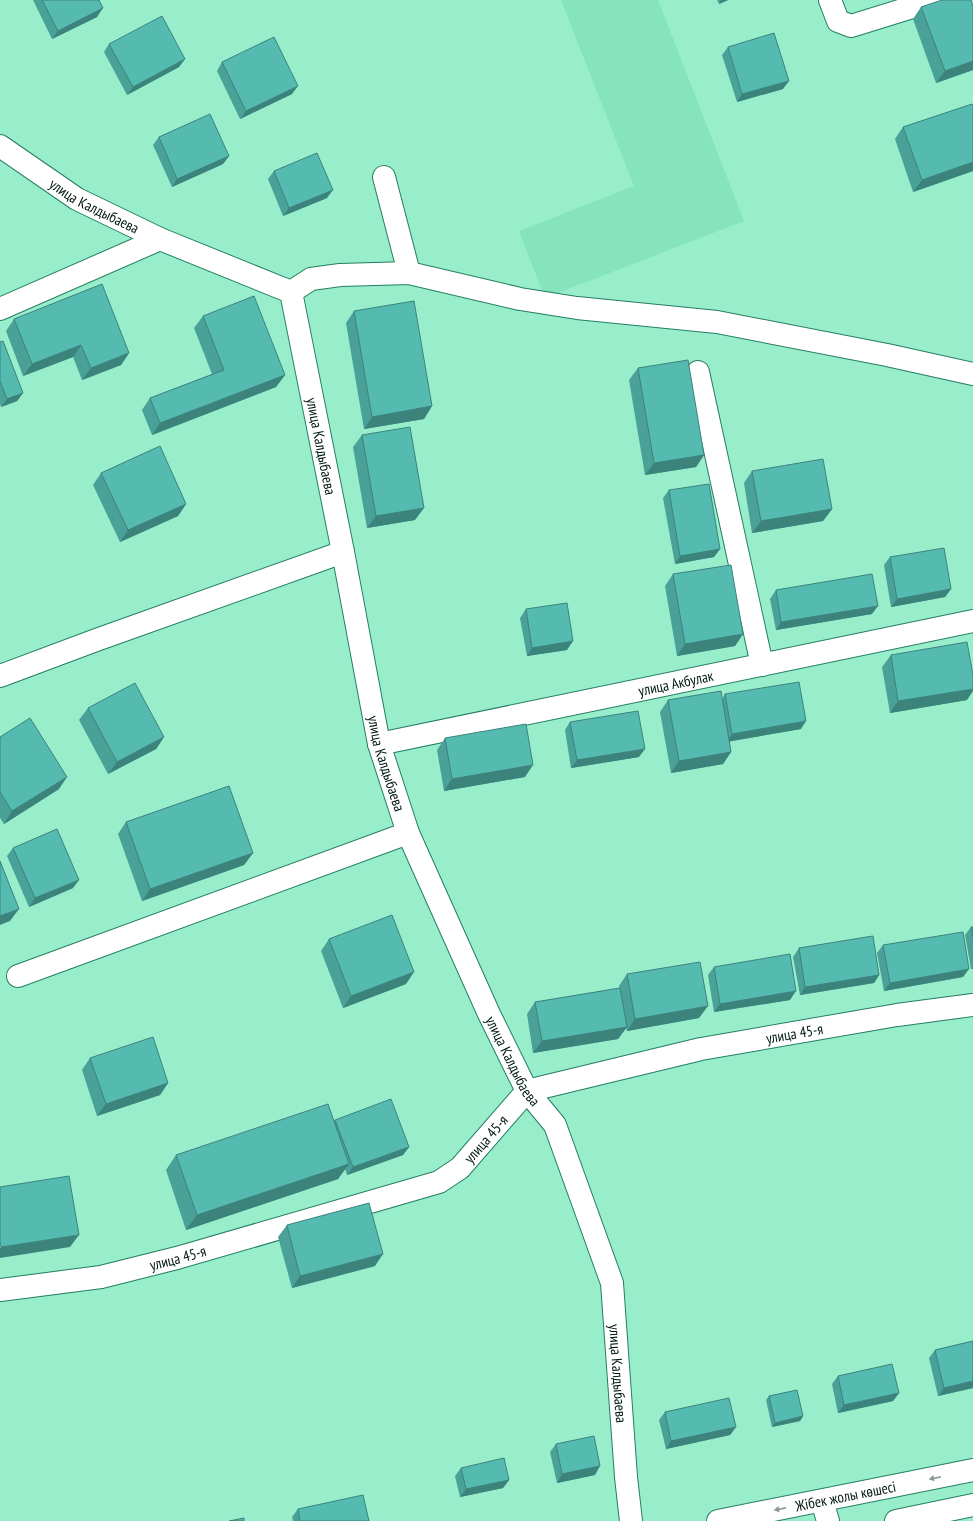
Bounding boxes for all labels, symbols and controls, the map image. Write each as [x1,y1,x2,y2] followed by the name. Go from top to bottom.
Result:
[46,174,142,237] street label: улица Калдыбаева
[303,396,341,496] street label: улица Калдыбаева
[636,665,715,700] street label: улица Акбулак
[364,714,410,814] street label: улица Калдыбаева
[482,1013,545,1110] street label: улица Калдыбаева
[764,1018,825,1047] street label: улица 45-я
[459,1111,512,1167] street label: улица 45-я
[148,1241,208,1274] street label: улица 45-я
[605,1324,632,1424] street label: улица Калдыбаева
[929,1475,941,1481] one-way arrow
[792,1476,898,1515] street label: Жібек жолы көшесі
[774,1506,786,1512] one-way arrow

